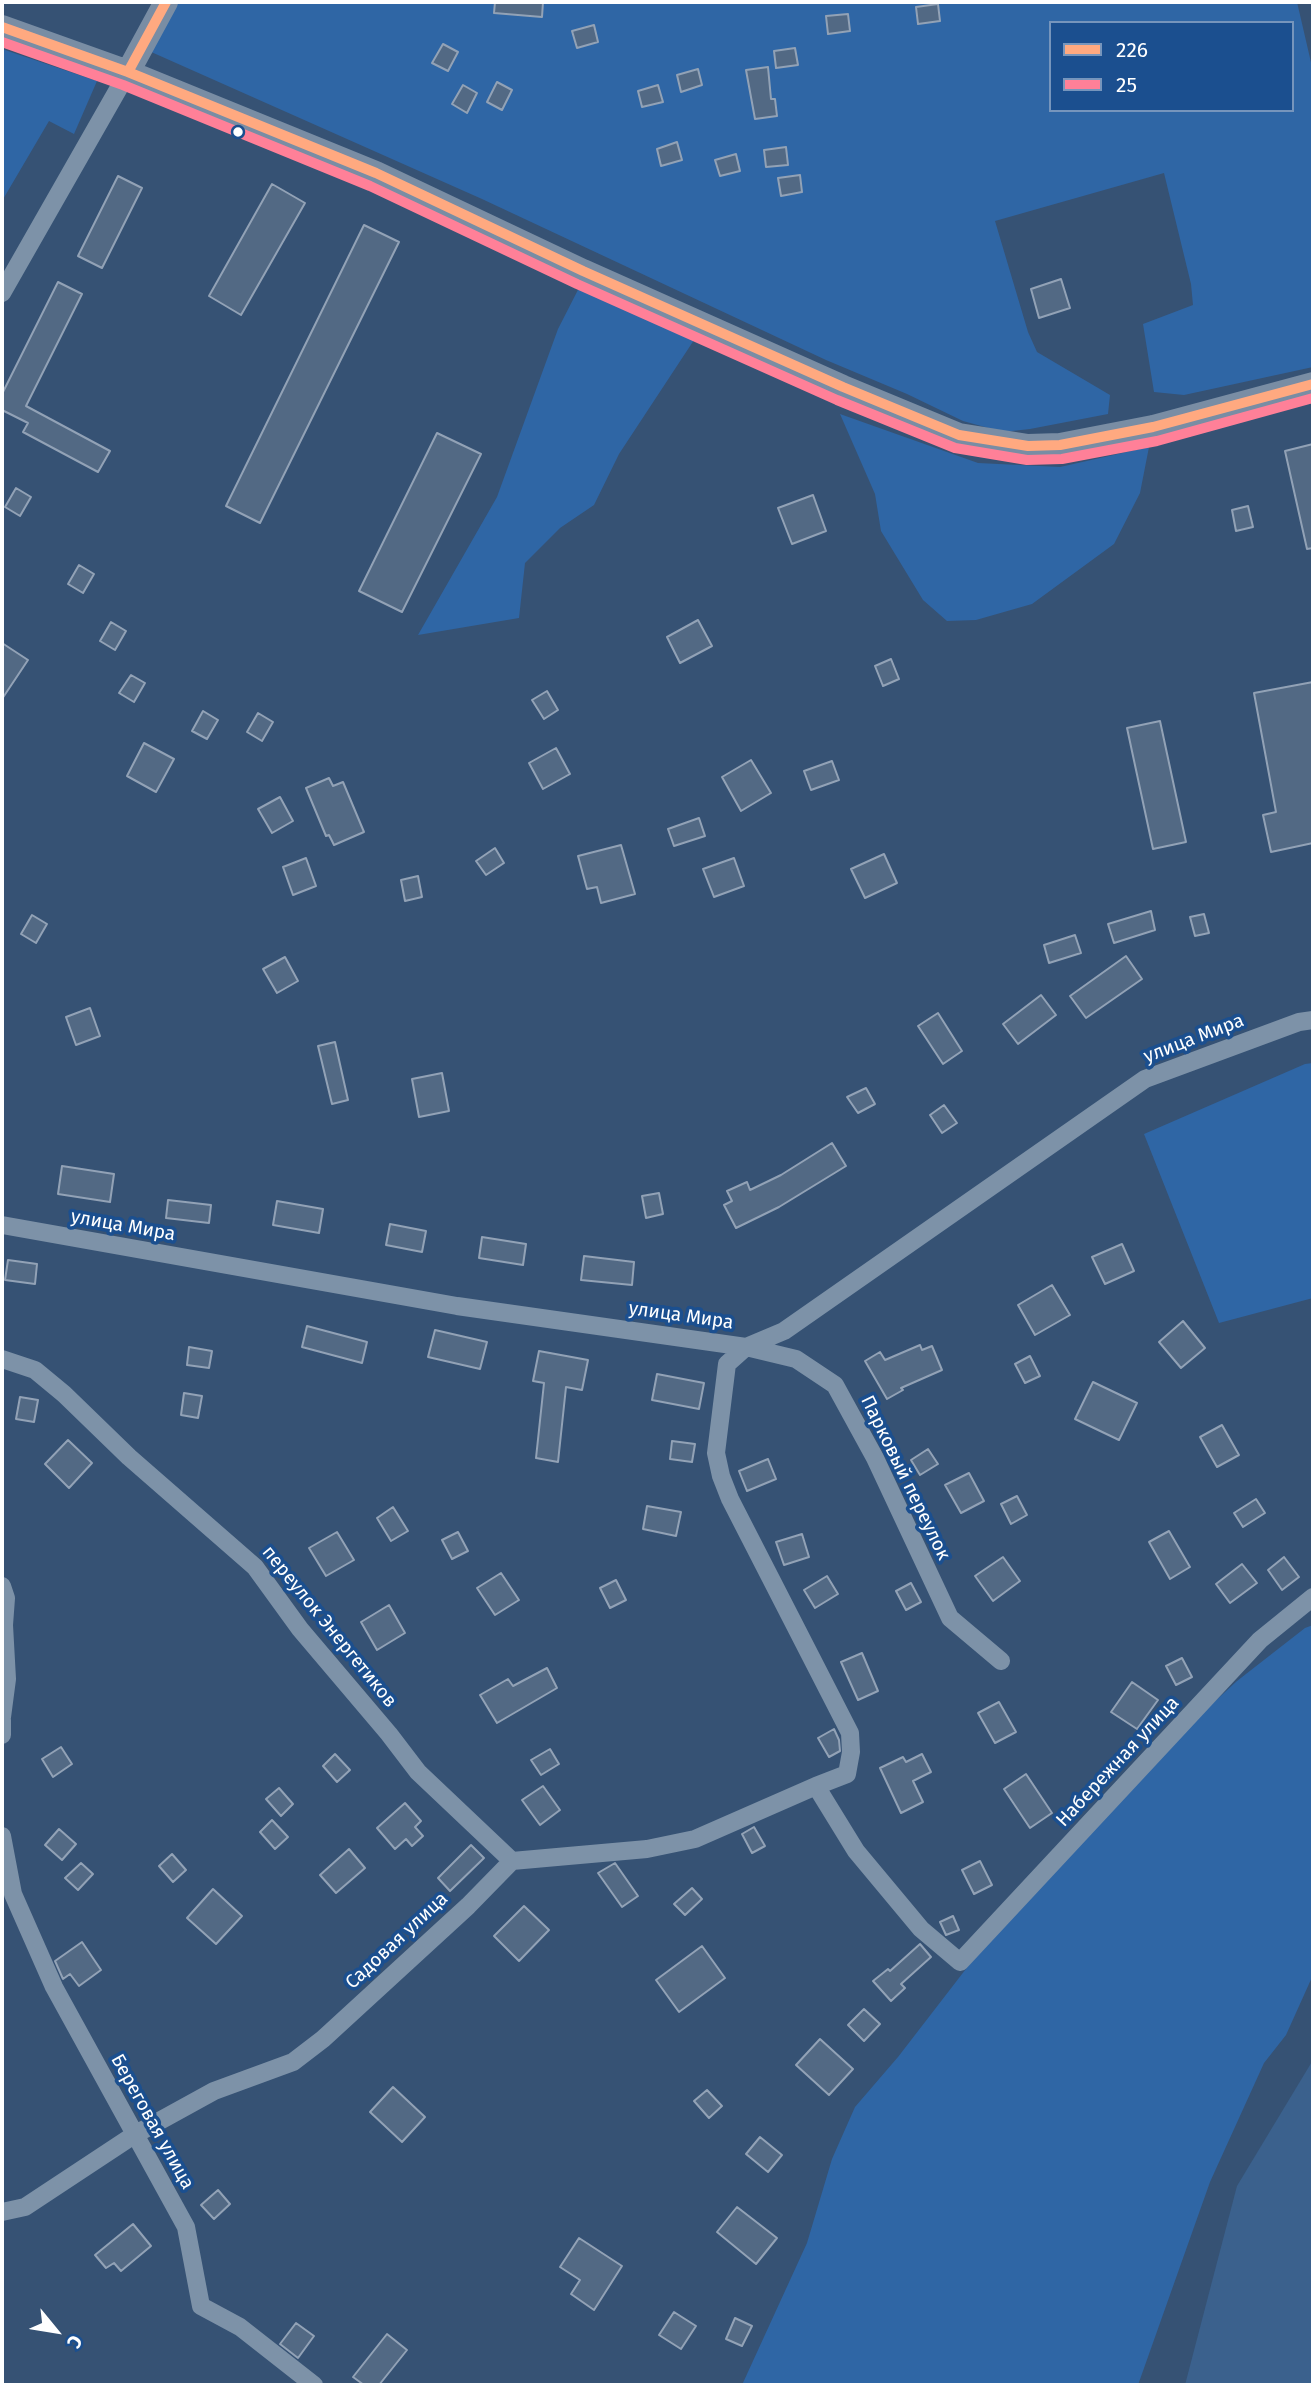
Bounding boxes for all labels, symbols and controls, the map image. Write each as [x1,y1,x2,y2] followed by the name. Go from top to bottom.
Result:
[1049,21,1294,112] legend
[1116,37,1148,63] text: 226
[1116,72,1137,98] text: 25
[231,125,245,139] unlabelled marker
[1141,1009,1247,1069] street label: улица Мира
[69,1206,177,1246] street label: улица Мира
[627,1297,735,1335] street label: улица Мира
[855,1392,955,1564] street label: Парковый переулок
[257,1542,401,1712] street label: переулок Энергетиков
[1052,1692,1184,1832] street label: Набережная улица
[341,1888,453,1994] street label: Садовая улица
[105,2050,199,2194] street label: Береговая улица
[21,2296,91,2366] north arrow
[62,2331,87,2352] text: С

